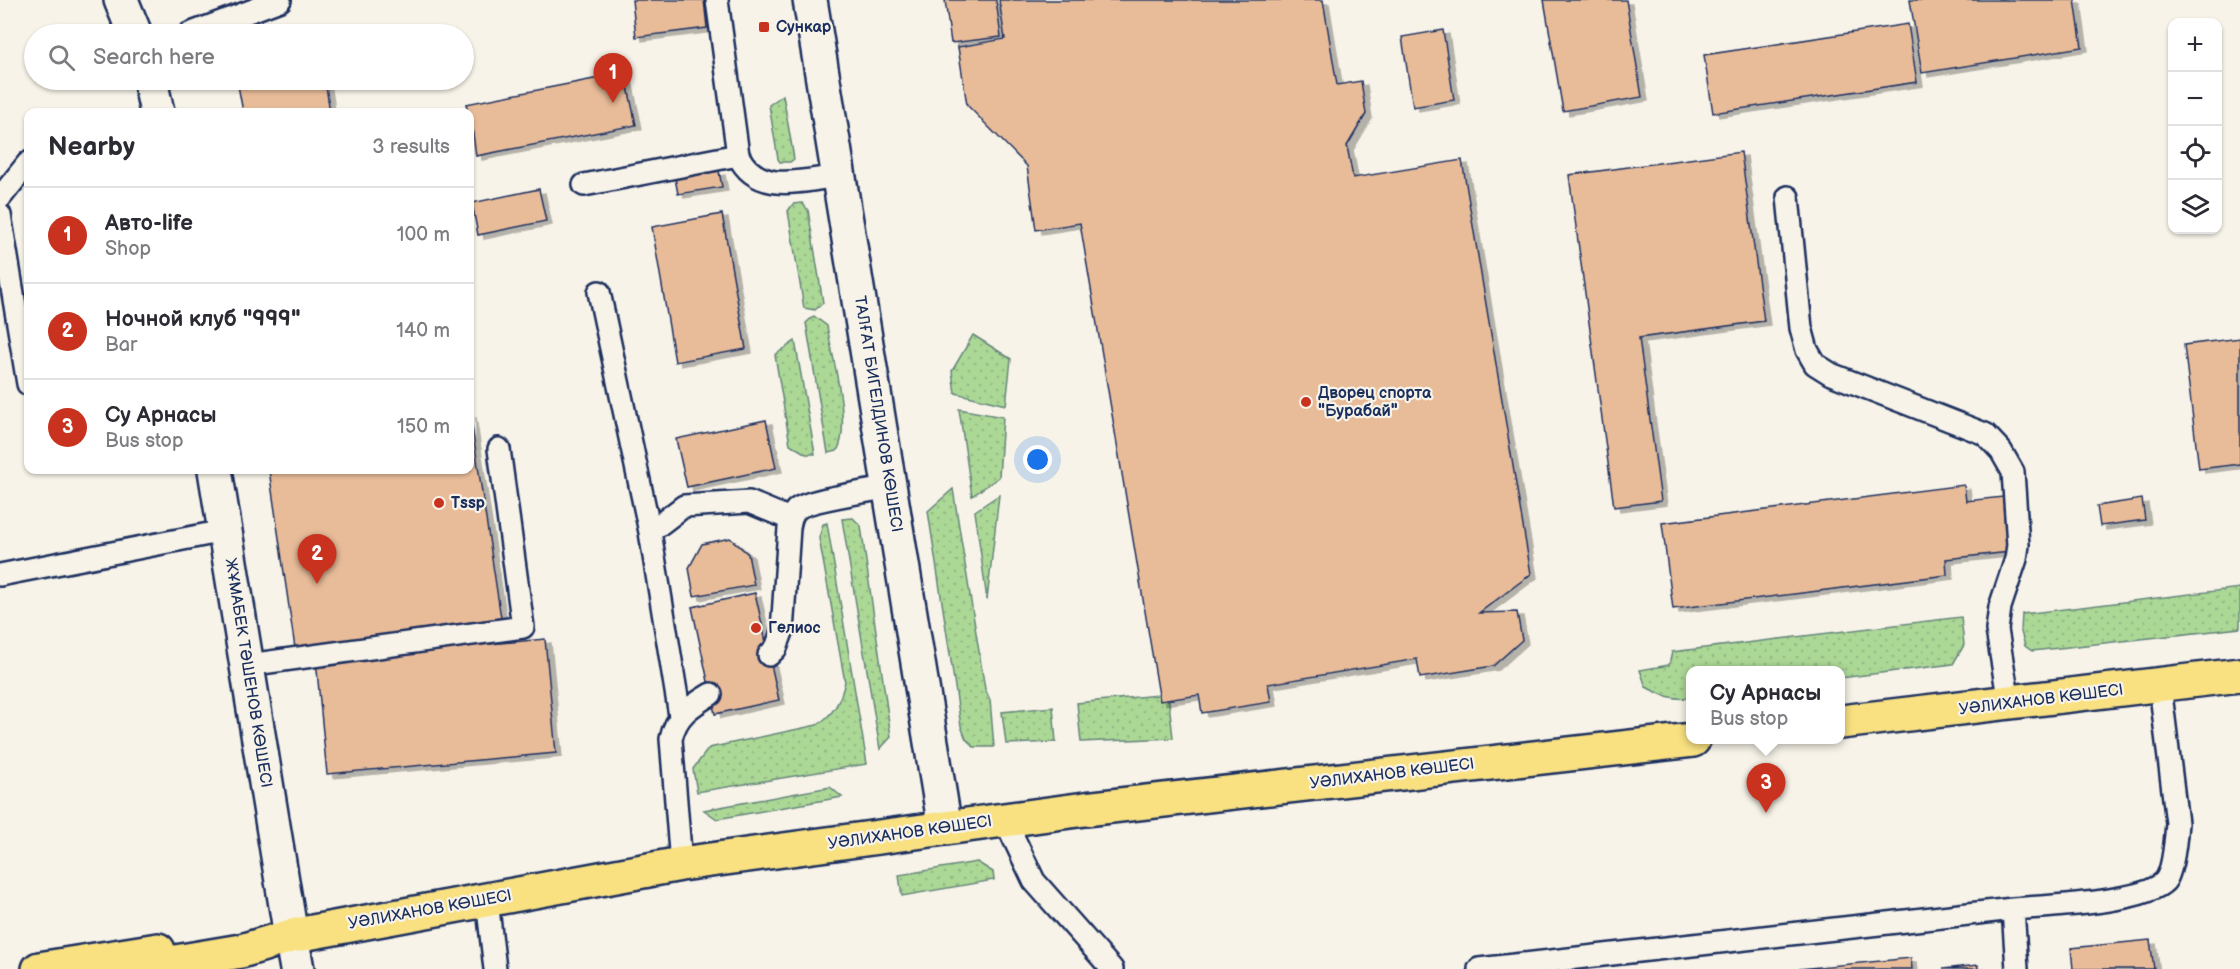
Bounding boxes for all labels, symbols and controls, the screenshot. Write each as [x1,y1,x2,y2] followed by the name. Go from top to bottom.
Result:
[776,18,832,37] place label: Сункар
[2168,18,2222,234] map controls
[2168,18,2222,72] button: +
[757,20,771,34] marker: Сункар
[24,24,474,90] search box
[45,41,78,74] icon: search
[93,44,215,71] text: Search here
[594,54,632,103] pin: 1
[2168,72,2222,126] button: −
[2168,126,2222,180] button: locate
[48,132,135,163] text: Nearby
[372,135,450,159] text: 3 results
[2168,180,2222,234] button: layers
[105,210,193,237] text: Авто-life
[63,223,72,247] text: 1
[397,223,450,247] text: 100 m
[105,237,151,261] text: Shop
[850,294,906,534] street label: ТАЛҒАТ БИГЕЛДИНОВ КӨШЕСІ
[105,306,301,333] text: Ночной клуб "999"
[62,319,73,343] text: 2
[396,319,450,343] text: 140 m
[105,333,137,357] text: Bar
[1318,384,1432,421] place label: Дворец спорта "Бурабай"
[1299,395,1313,409] marker: Дворец спорта "Бурабай"
[105,402,217,429] text: Су Арнасы
[62,415,73,439] text: 3
[397,415,450,439] text: 150 m
[105,429,184,453] text: Bus stop
[1023,445,1052,474] your location
[451,494,485,513] place label: Tssp
[432,496,446,510] marker: Tssp
[298,534,336,584] pin: 2
[220,557,276,789] street label: ЖҰМАБЕК ТӘШЕНОВ КӨШЕСІ
[768,619,821,638] place label: Гелиос
[749,621,763,635] marker: Гелиос
[1686,666,1845,744] popup
[1710,680,1821,707] text: Су Арнасы
[1958,680,2124,720] street label: УӘЛИХАНОВ КӨШЕСІ
[1710,707,1788,731] text: Bus stop
[1309,754,1475,794] street label: УӘЛИХАНОВ КӨШЕСІ
[1746,764,1786,813] pin: 3
[827,812,993,854] street label: УӘЛИХАНОВ КӨШЕСІ
[347,886,513,934] street label: УӘЛИХАНОВ КӨШЕСІ

